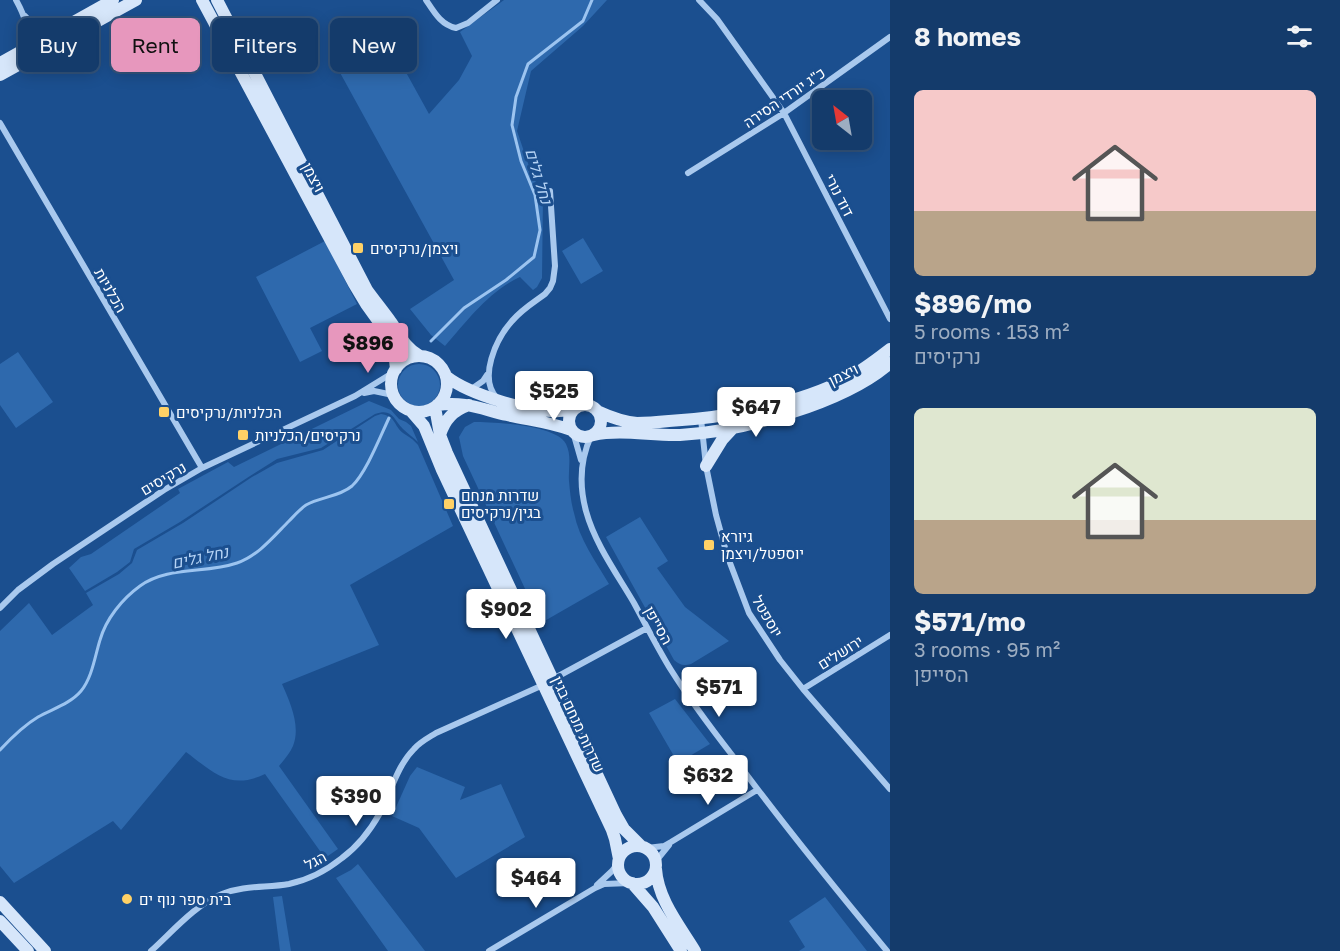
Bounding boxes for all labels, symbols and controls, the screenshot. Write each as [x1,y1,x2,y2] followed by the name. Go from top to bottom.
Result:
[18,18,99,72] chip: Buy
[111,18,200,72] chip: Rent
[212,18,318,72] chip: Filters
[330,18,417,72] chip: New
[1283,20,1316,53] icon: filters
[914,21,1021,52] text: 8 homes
[740,63,828,131] street label: כ"ג יורדי הסירה
[812,90,872,150] north arrow
[812,90,872,150] map controls
[1061,129,1169,237] icon: home
[521,146,557,207] water label: נחל גלים
[299,159,329,195] street label: ויצמן
[822,171,858,220] street label: דוד נורי
[370,239,458,257] place label: ויצמן/נרקיסים
[351,241,365,255] marker: ויצמן/נרקיסים
[91,265,131,315] street label: הכלניות
[914,288,1032,319] text: $896/mo
[914,319,1069,343] text: 5 rooms · 153 m²
[332,323,404,374] pin: $896
[342,330,394,354] text: $896
[914,344,981,368] text: נרקיסים
[825,359,861,389] street label: ויצמן
[518,371,590,422] pin: $525
[529,378,579,402] text: $525
[720,387,792,438] pin: $647
[731,394,781,418] text: $647
[176,403,282,421] place label: הכלניות/נרקיסים
[157,405,171,419] marker: הכלניות/נרקיסים
[255,426,361,444] place label: נרקיסים/הכלניות
[236,428,250,442] marker: נרקיסים/הכלניות
[1061,447,1169,555] icon: home
[137,457,189,499] street label: נרקיסים
[461,486,541,521] place label: שדרות מנחם בגין/נרקיסים
[442,497,456,511] marker: שדרות מנחם בגין/נרקיסים
[721,527,804,562] place label: גיורא יוספטל/ויצמן
[702,538,716,552] marker: גיורא יוספטל/ויצמן
[170,541,231,573] water label: נחל גלים
[470,589,542,640] pin: $902
[749,592,787,640] street label: יוספטל
[480,596,532,620] text: $902
[641,603,677,647] street label: הסייפן
[914,606,1026,637] text: $571/mo
[814,631,866,673] street label: ירושלים
[914,637,1060,661] text: 3 rooms · 95 m²
[914,662,969,686] text: הסייפן
[683,667,755,718] pin: $571
[549,673,609,775] street label: שדרות מנחם בגין
[696,674,742,698] text: $571
[672,755,744,806] pin: $632
[683,762,733,786] text: $632
[320,776,392,827] pin: $390
[330,783,382,807] text: $390
[301,847,329,873] street label: הגל
[500,858,572,909] pin: $464
[510,865,562,889] text: $464
[139,890,231,908] place label: בית ספר נוף ים
[120,892,134,906] marker: בית ספר נוף ים

